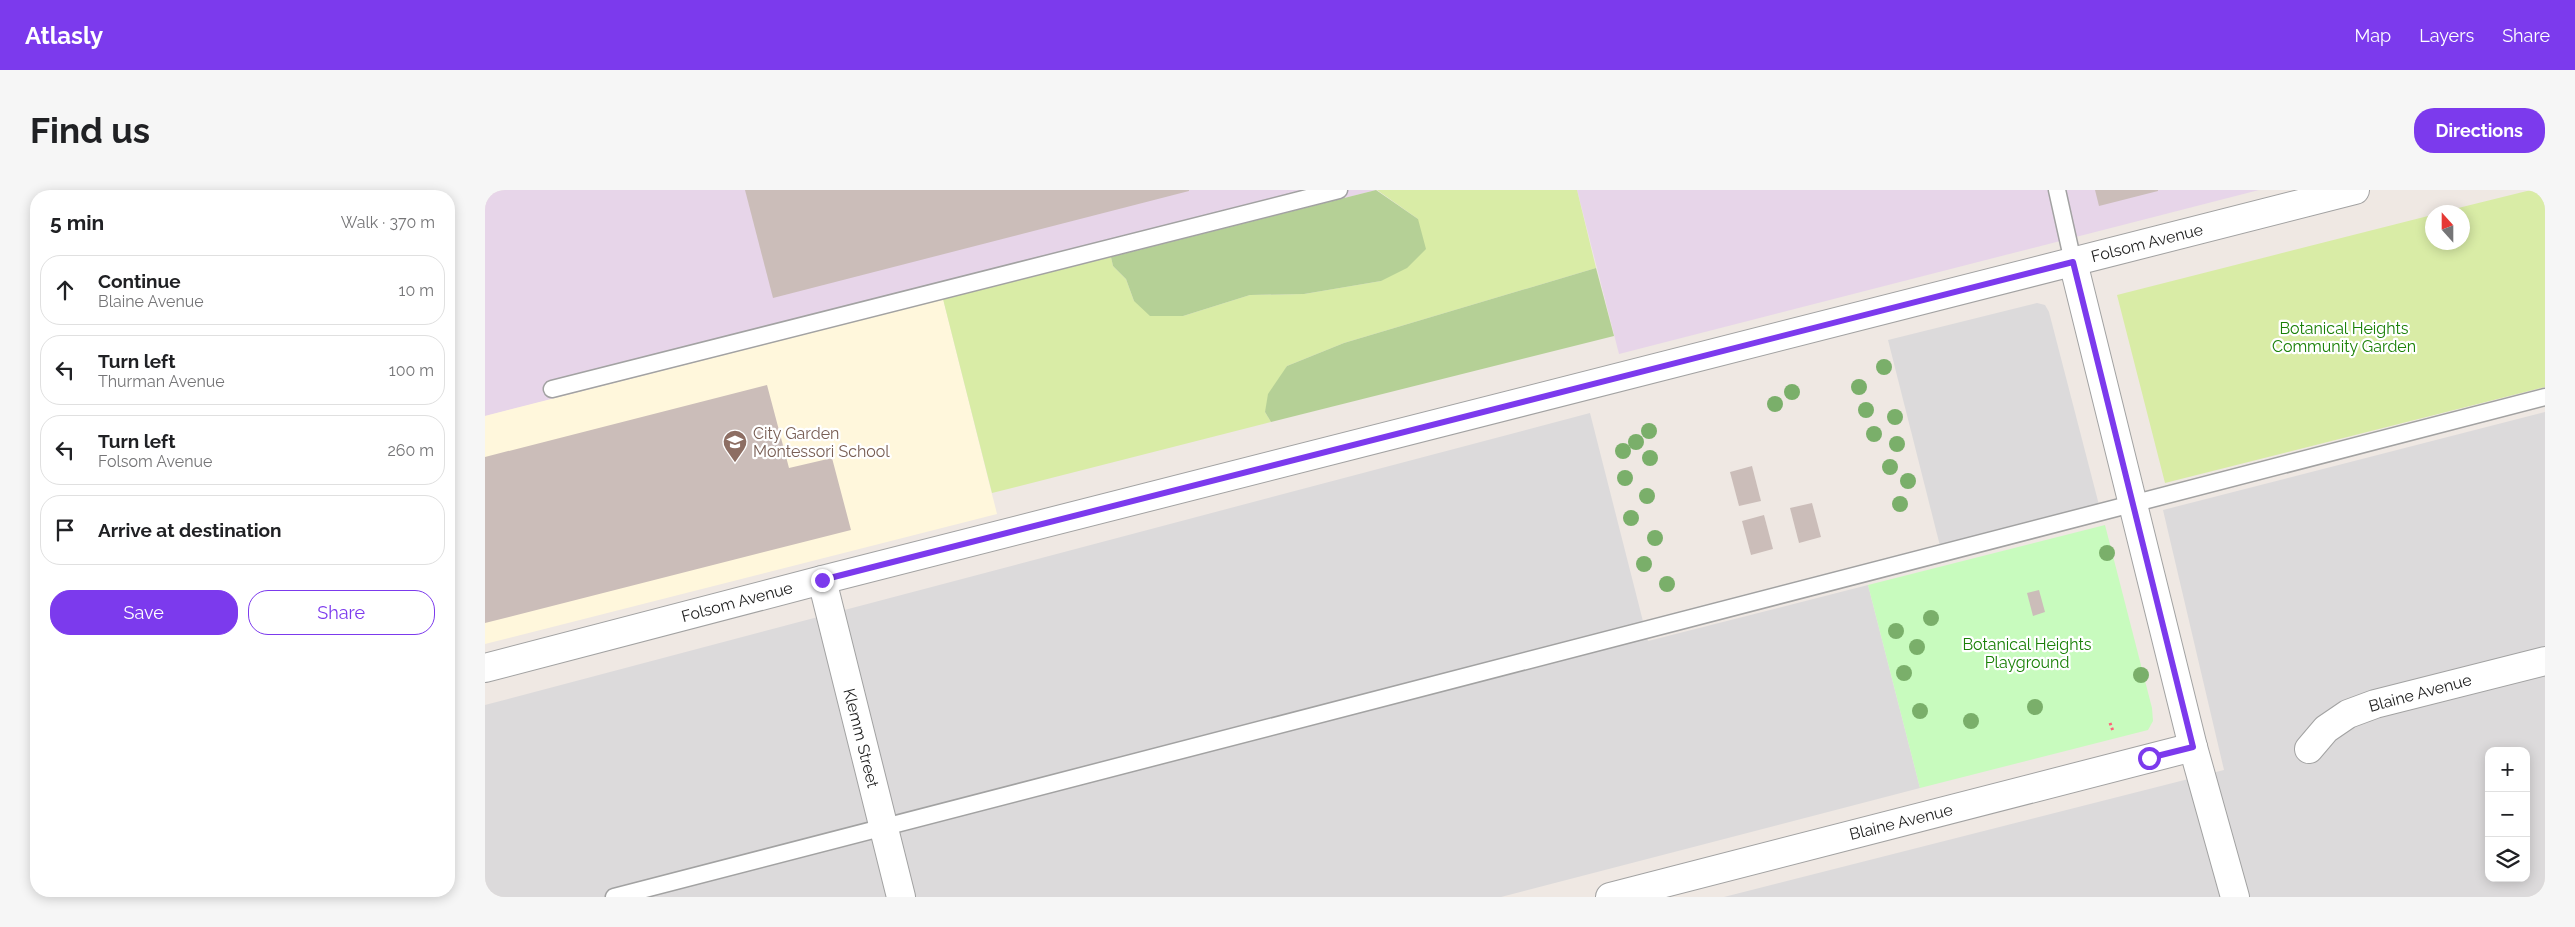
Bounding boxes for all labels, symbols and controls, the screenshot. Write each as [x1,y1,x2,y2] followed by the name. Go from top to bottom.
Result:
[25,21,103,50] text: Atlasly
[2355,25,2391,46] text: Map
[2419,25,2474,46] text: Layers
[2502,25,2550,46] text: Share
[2414,108,2545,153] button: Directions
[30,110,150,151] text: Find us
[2425,205,2470,250] north arrow
[50,210,104,235] text: 5 min
[341,213,435,232] text: Walk · 370 m
[2089,220,2205,266] street label: Folsom Avenue
[98,270,181,292] text: Continue
[51,276,79,304] icon: ahead
[399,281,434,300] text: 10 m
[98,292,204,311] text: Blaine Avenue
[2272,319,2416,356] park label: Botanical Heights Community Garden
[98,350,175,372] text: Turn left
[51,356,79,384] icon: left
[389,361,434,380] text: 100 m
[98,372,225,391] text: Thurman Avenue
[753,424,890,461] place label: City Garden Montessori School
[722,429,748,463] school or university icon: City Garden Montessori School
[98,430,175,452] text: Turn left
[51,436,79,464] icon: left
[387,441,434,460] text: 260 m
[98,452,212,471] text: Folsom Avenue
[51,516,79,544] icon: arrive
[98,519,282,541] text: Arrive at destination
[811,569,834,592] route end
[679,578,795,626] street label: Folsom Avenue
[50,590,238,635] button: Save
[248,590,435,635] button: Share
[1962,635,2092,672] park label: Botanical Heights Playground
[2367,670,2473,716] street label: Blaine Avenue
[839,686,883,790] street label: Klemm Street
[2138,747,2161,770] route start
[2485,747,2530,882] map controls
[2485,747,2530,792] button: +
[2485,792,2530,837] button: −
[1847,800,1955,844] street label: Blaine Avenue
[2485,837,2530,882] button: layers

